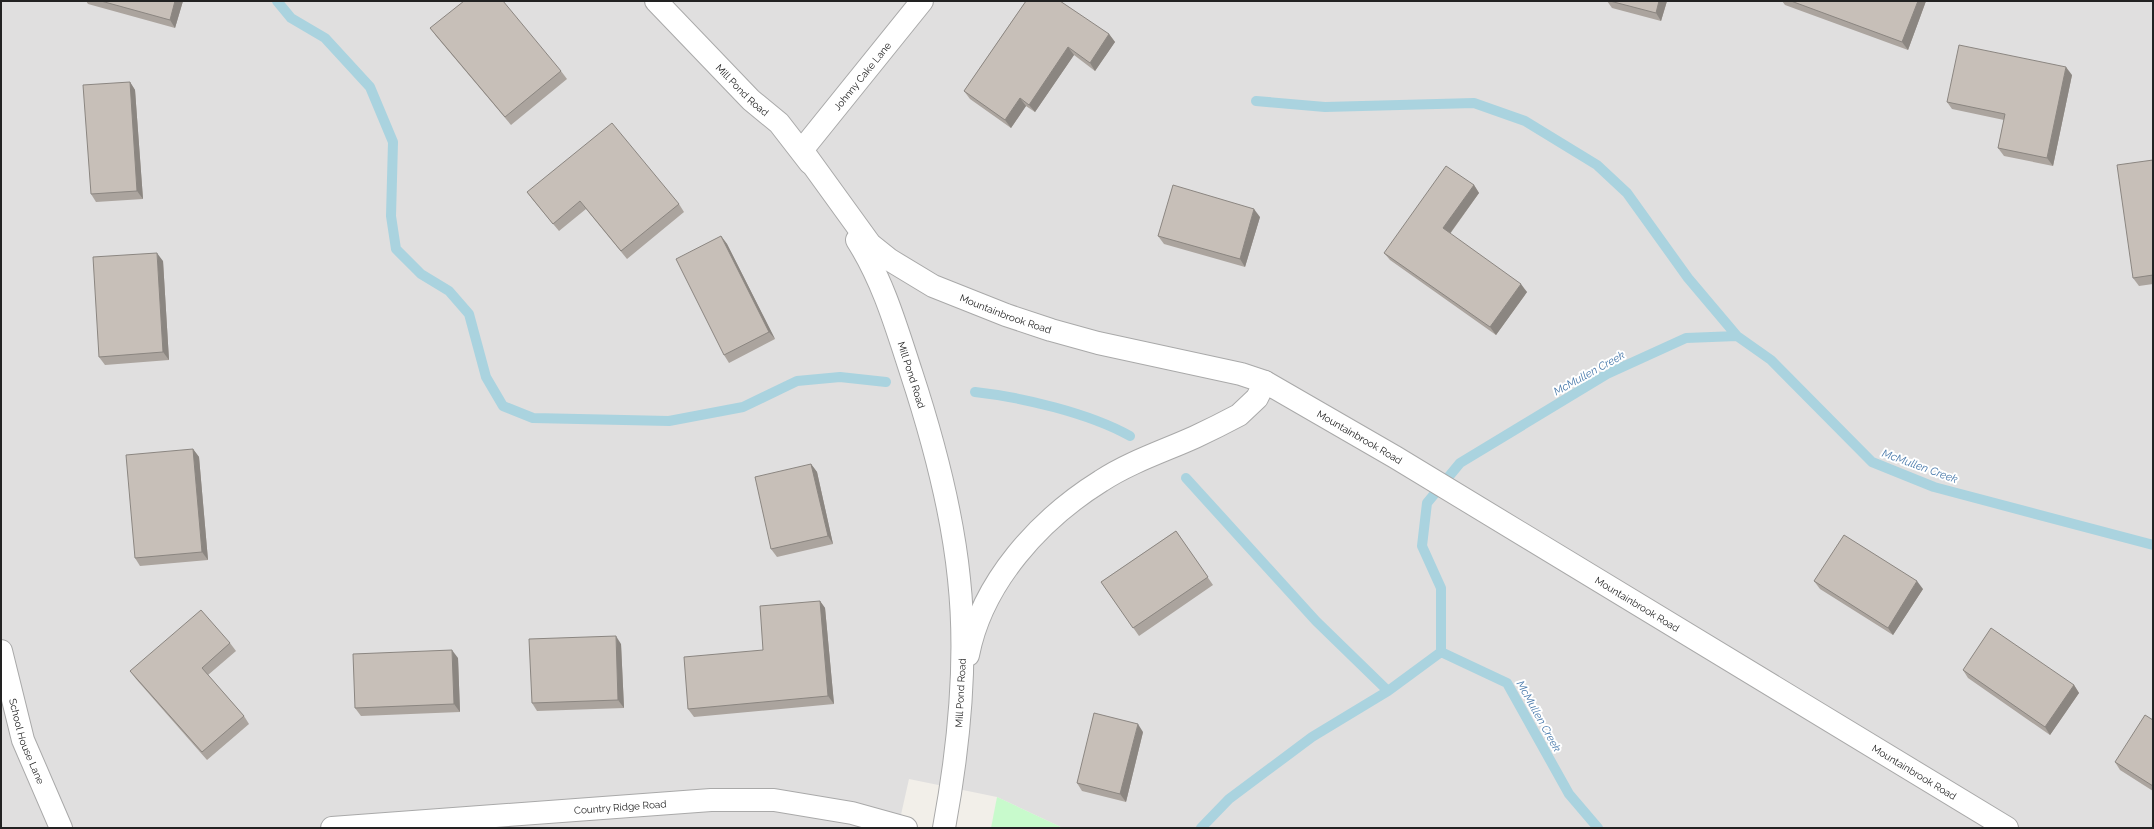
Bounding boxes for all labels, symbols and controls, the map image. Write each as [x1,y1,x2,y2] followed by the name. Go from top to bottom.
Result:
[832,40,893,113] street label: Johnny Cake Lane
[713,62,771,118] street label: Mill Pond Road
[958,292,1053,336] street label: Mountainbrook Road
[896,340,927,410] street label: Mill Pond Road
[1551,348,1627,398] water label: McMullen Creek
[1315,408,1404,466] street label: Mountainbrook Road
[1880,447,1959,486] water label: McMullen Creek
[1593,575,1681,634] street label: Mountainbrook Road
[953,658,968,728] street label: Mill Pond Road
[1514,678,1564,754] water label: McMullen Creek
[7,697,46,786] street label: School House Lane
[1870,743,1958,802] street label: Mountainbrook Road
[574,798,667,816] street label: Country Ridge Road

